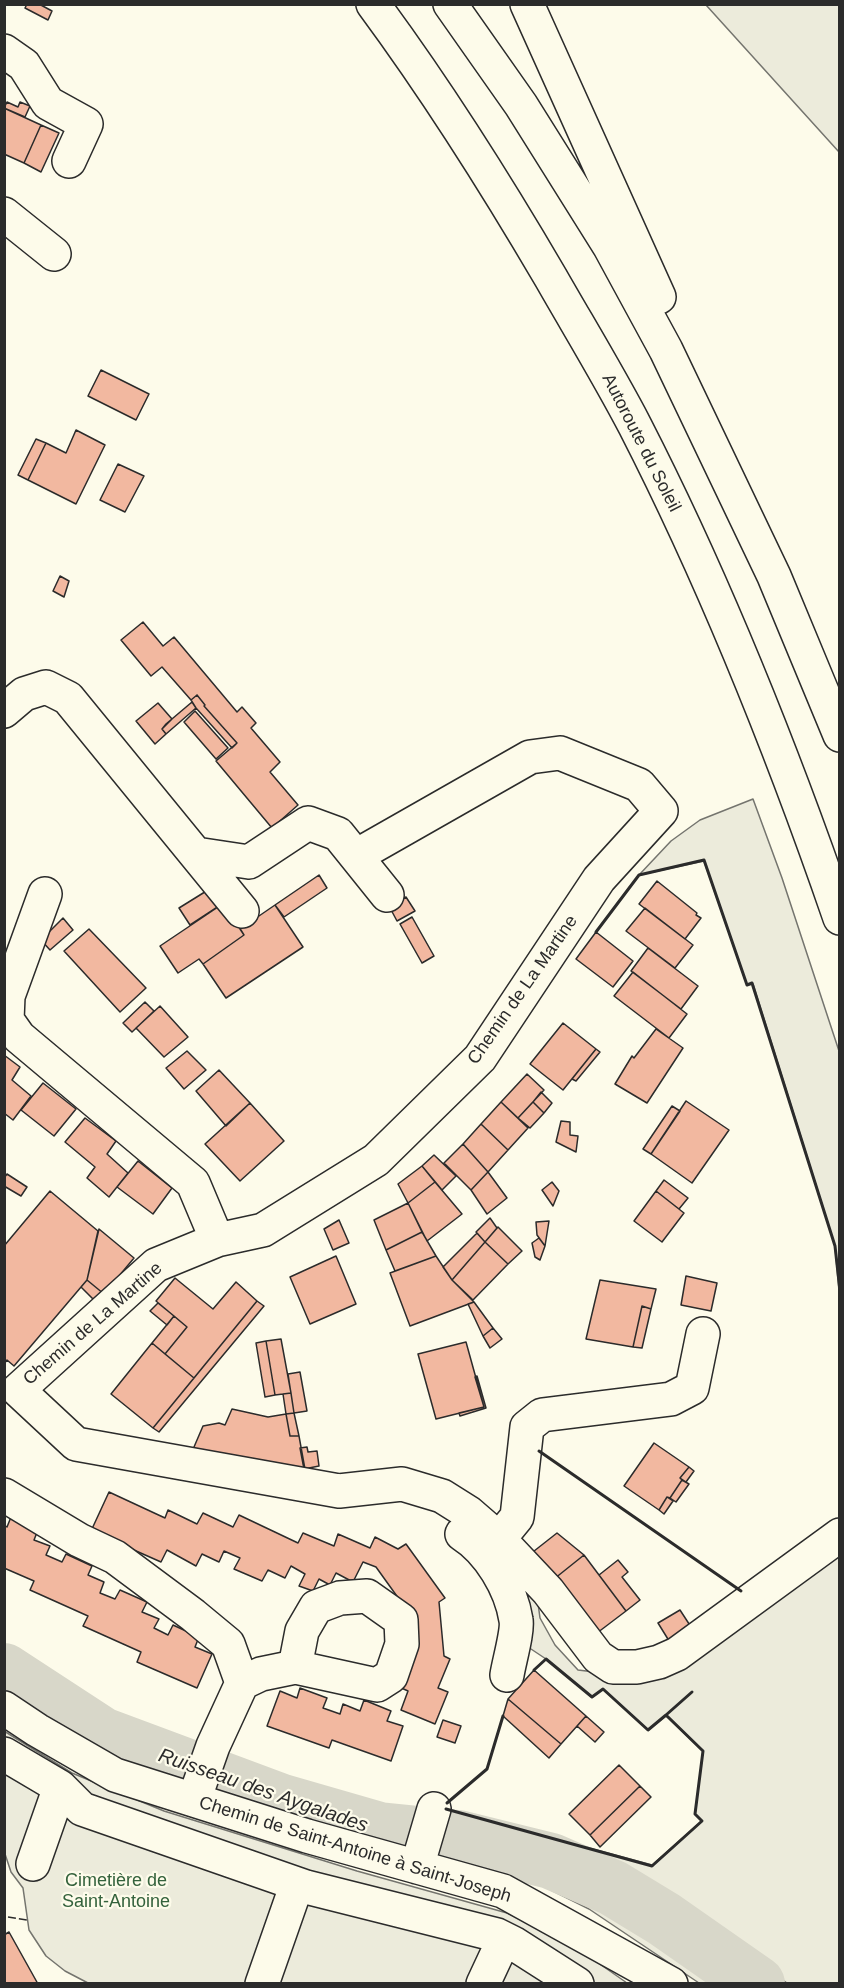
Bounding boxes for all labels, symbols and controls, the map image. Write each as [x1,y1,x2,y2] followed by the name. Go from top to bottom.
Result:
[597,370,685,516] street label: Autoroute du Soleil
[463,911,583,1069] street label: Chemin de La Martine
[19,1258,167,1390] street label: Chemin de La Martine
[155,1744,371,1838] water label: Ruisseau des Aygalades
[196,1792,514,1908] street label: Chemin de Saint-Antoine à Saint-Joseph
[62,1870,170,1912] park label: Cimetière de Saint-Antoine

